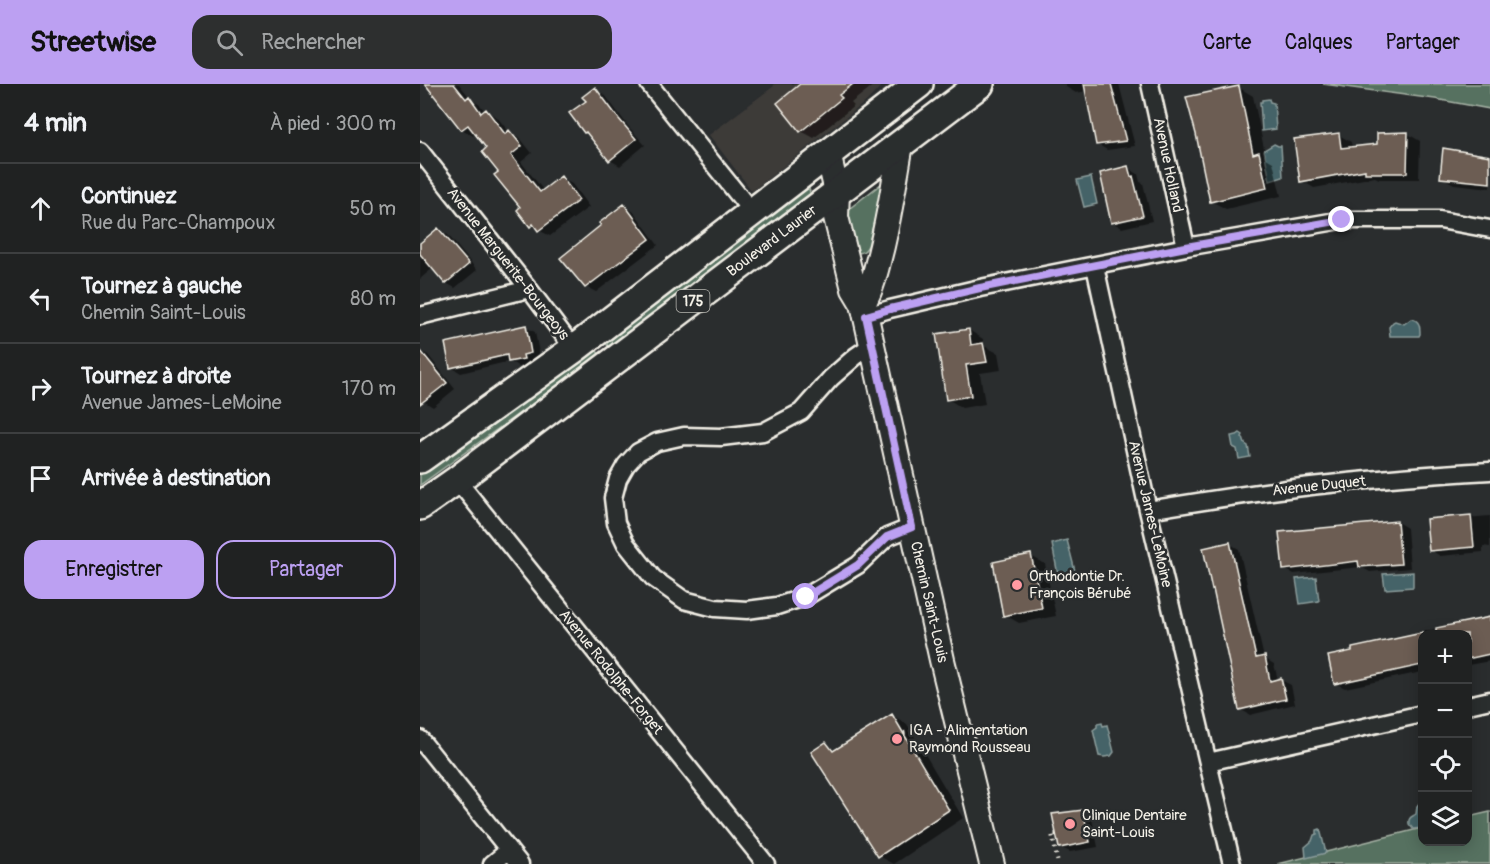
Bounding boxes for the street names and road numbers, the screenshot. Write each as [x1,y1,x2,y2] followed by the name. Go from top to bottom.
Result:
[1149,116,1187,214] street label: Avenue Holland
[443,184,574,344] street label: Avenue Marguerite-Bourgeoys
[723,201,821,281] street label: Boulevard Laurier
[676,290,710,312] road number: 175
[1124,439,1176,590] street label: Avenue James-LeMoine
[1271,472,1368,500] street label: Avenue Duquet
[906,540,952,665] street label: Chemin Saint-Louis
[555,606,668,739] street label: Avenue Rodolphe-Forget

